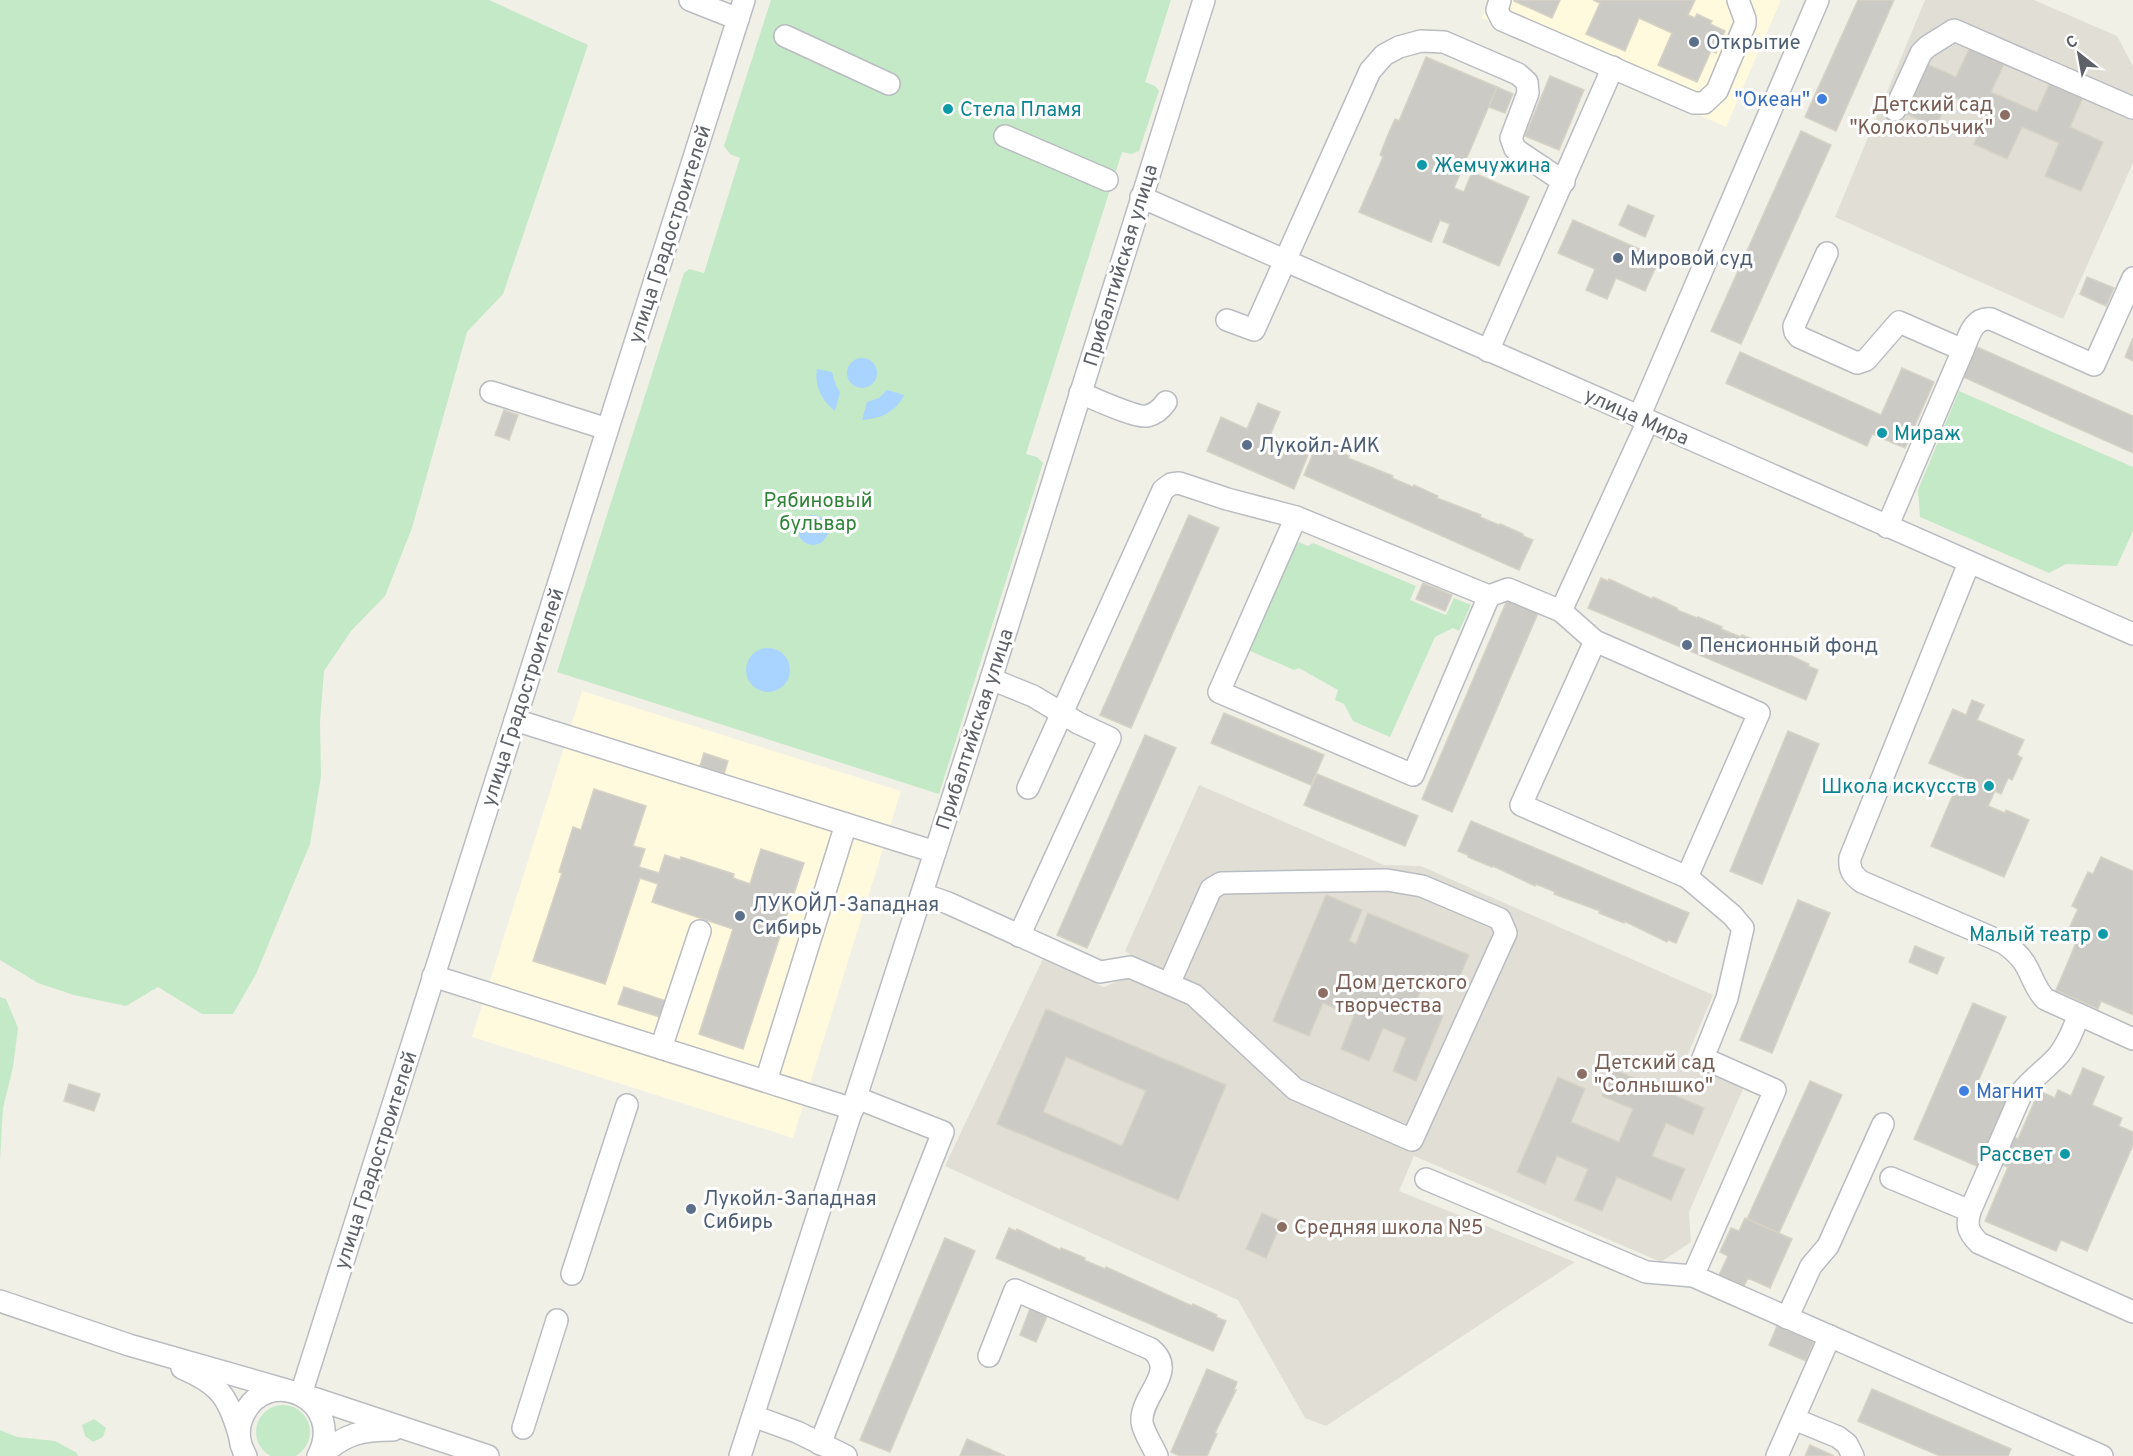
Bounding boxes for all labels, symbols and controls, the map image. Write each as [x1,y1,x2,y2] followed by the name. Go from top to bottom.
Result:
[2049,24,2109,84] north arrow
[1706,31,1800,57] place label: Открытие
[2063,32,2082,54] text: С
[1687,35,1701,49] marker: Открытие
[1735,88,1810,114] place label: "Океан"
[1815,92,1829,106] marker: "Океан"
[1849,93,1993,142] place label: Детский сад "Колокольчик"
[960,98,1082,124] place label: Стела Пламя
[941,102,955,116] marker: Стела Пламя
[1998,108,2012,122] marker: Детский сад "Колокольчик"
[623,122,718,347] street label: улица Градостроителей
[1434,154,1551,180] place label: Жемчужина
[1415,158,1429,172] marker: Жемчужина
[1079,161,1165,370] street label: Прибалтийская улица
[1630,247,1753,273] place label: Мировой суд
[1611,251,1625,265] marker: Мировой суд
[1580,383,1693,453] street label: улица Мира
[1894,422,1961,448] place label: Мираж
[1875,426,1889,440] marker: Мираж
[1259,434,1380,460] place label: Лукойл-АИК
[1240,438,1254,452] marker: Лукойл-АИК
[764,489,872,538] park label: Рябиновый бульвар
[476,585,571,810] street label: улица Градостроителей
[931,626,1021,834] street label: Прибалтийская улица
[1699,634,1878,660] place label: Пенсионный фонд
[1680,638,1694,652] marker: Пенсионный фонд
[1821,775,1977,801] place label: Школа искусств
[1982,779,1996,793] marker: Школа искусств
[752,891,939,942] place label: ЛУКОЙЛ-Западная Сибирь
[733,909,747,923] marker: ЛУКОЙЛ-Западная Сибирь
[1969,923,2091,949] place label: Малый театр
[2096,927,2110,941] marker: Малый театр
[1335,971,1467,1020] place label: Дом детского творчества
[1316,986,1330,1000] marker: Дом детского творчества
[329,1048,424,1273] street label: улица Градостроителей
[1594,1051,1715,1100] place label: Детский сад "Солнышко"
[1575,1067,1589,1081] marker: Детский сад "Солнышко"
[1976,1080,2044,1106] place label: Магнит
[1957,1084,1971,1098] marker: Магнит
[1979,1143,2053,1169] place label: Рассвет
[2058,1147,2072,1161] marker: Рассвет
[703,1187,877,1236] place label: Лукойл-Западная Сибирь
[684,1202,698,1216] marker: Лукойл-Западная Сибирь
[1294,1216,1483,1242] place label: Средняя школа №5
[1275,1220,1289,1234] marker: Средняя школа №5

